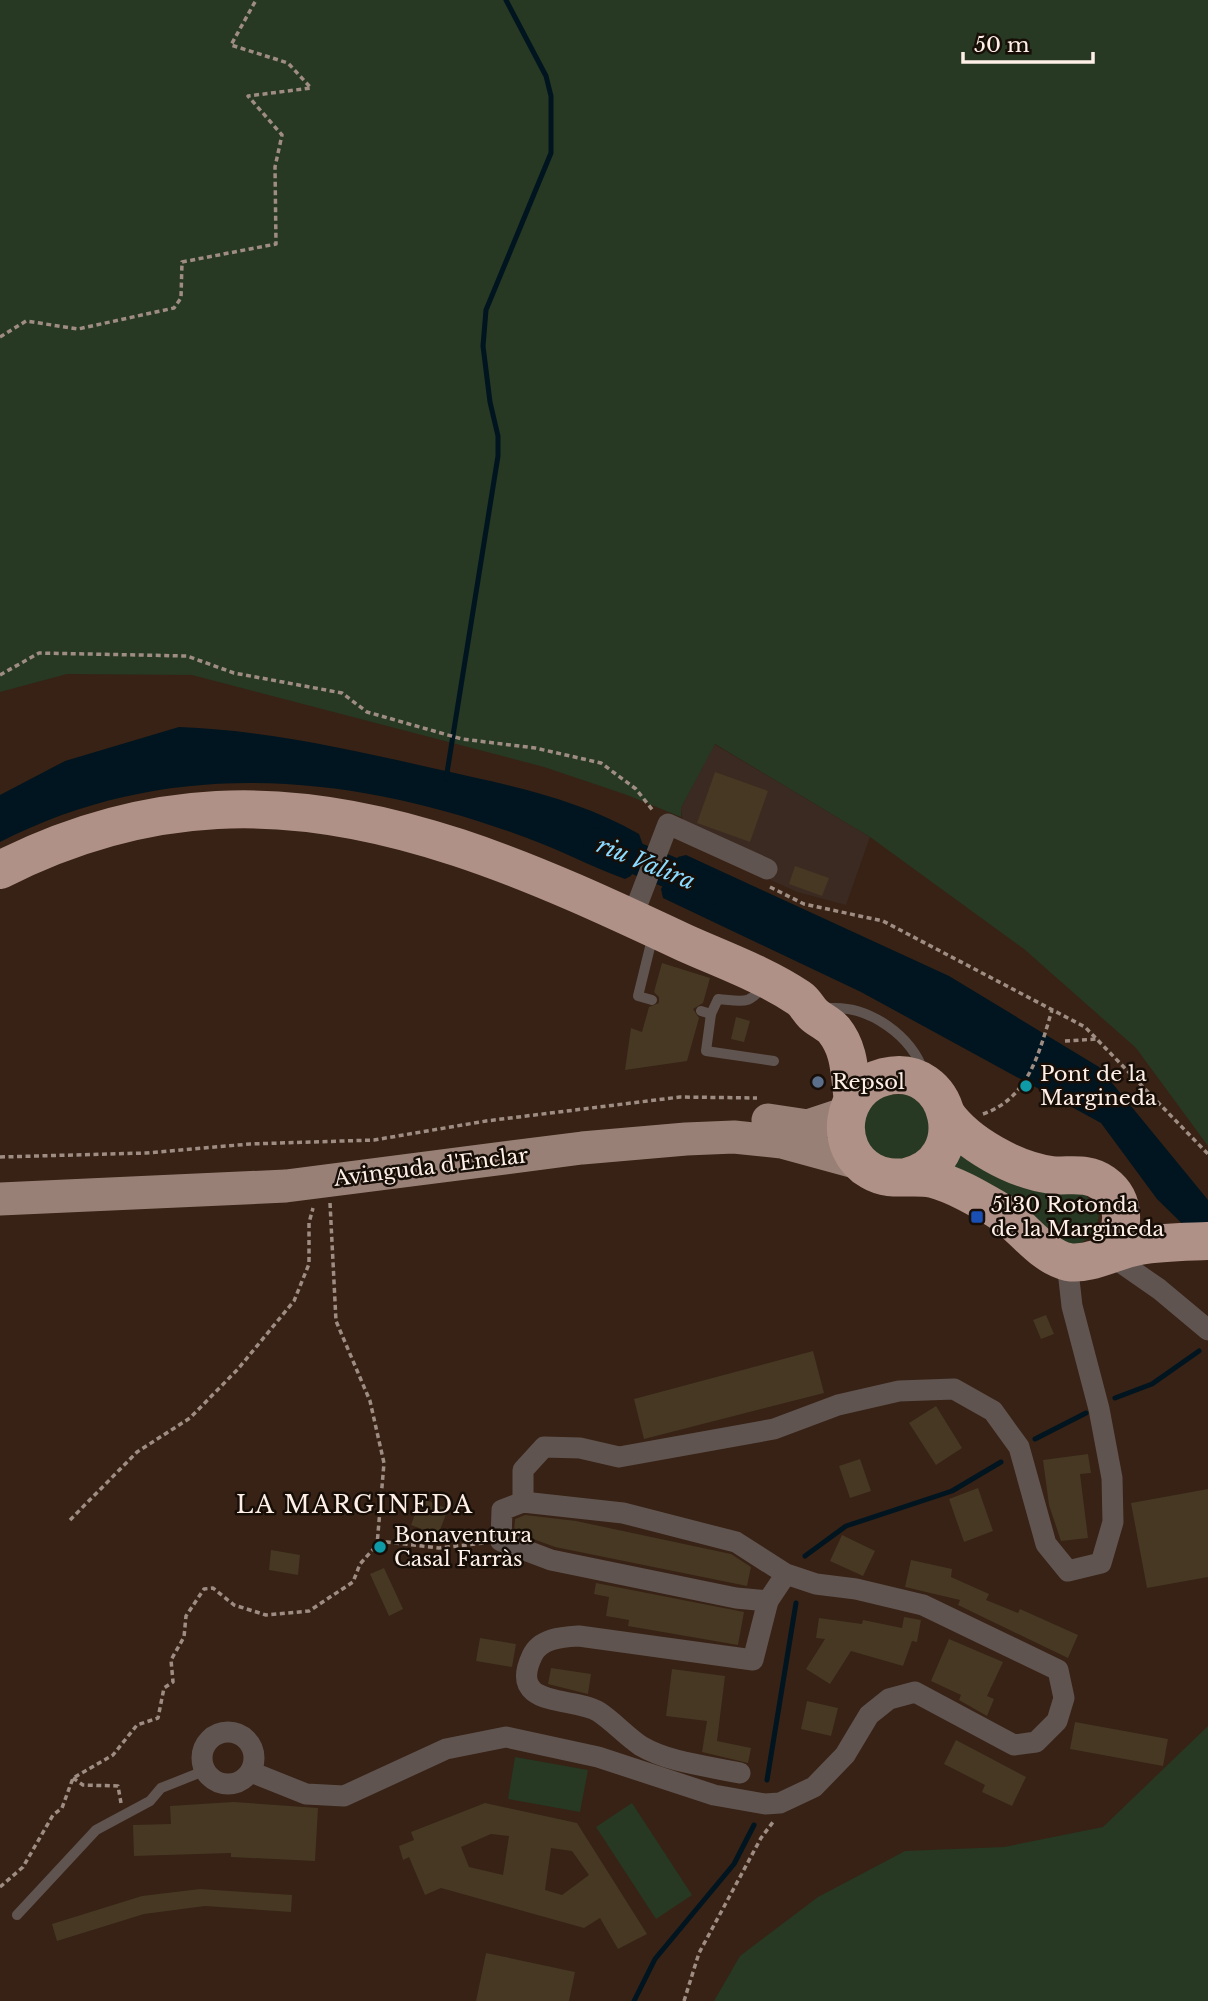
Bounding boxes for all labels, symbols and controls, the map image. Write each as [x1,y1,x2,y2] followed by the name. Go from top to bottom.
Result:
[963,21,1092,65] scale bar
[974,32,1030,58] text: 50 m
[593,831,699,895] water label: riu Valira
[1040,1061,1157,1111] place label: Pont de la Margineda
[832,1069,905,1095] place label: Repsol
[810,1074,826,1090] marker: Repsol
[1018,1078,1034,1094] marker: Pont de la Margineda
[331,1142,530,1192] street label: Avinguda d'Enclar
[991,1192,1164,1242] place label: 5130 Rotonda de la Margineda
[969,1209,985,1225] marker: 5130 Rotonda de la Margineda
[236,1490,474,1519] district label: LA MARGINEDA
[394,1522,532,1572] place label: Bonaventura Casal Farràs
[372,1539,388,1555] marker: Bonaventura Casal Farràs

